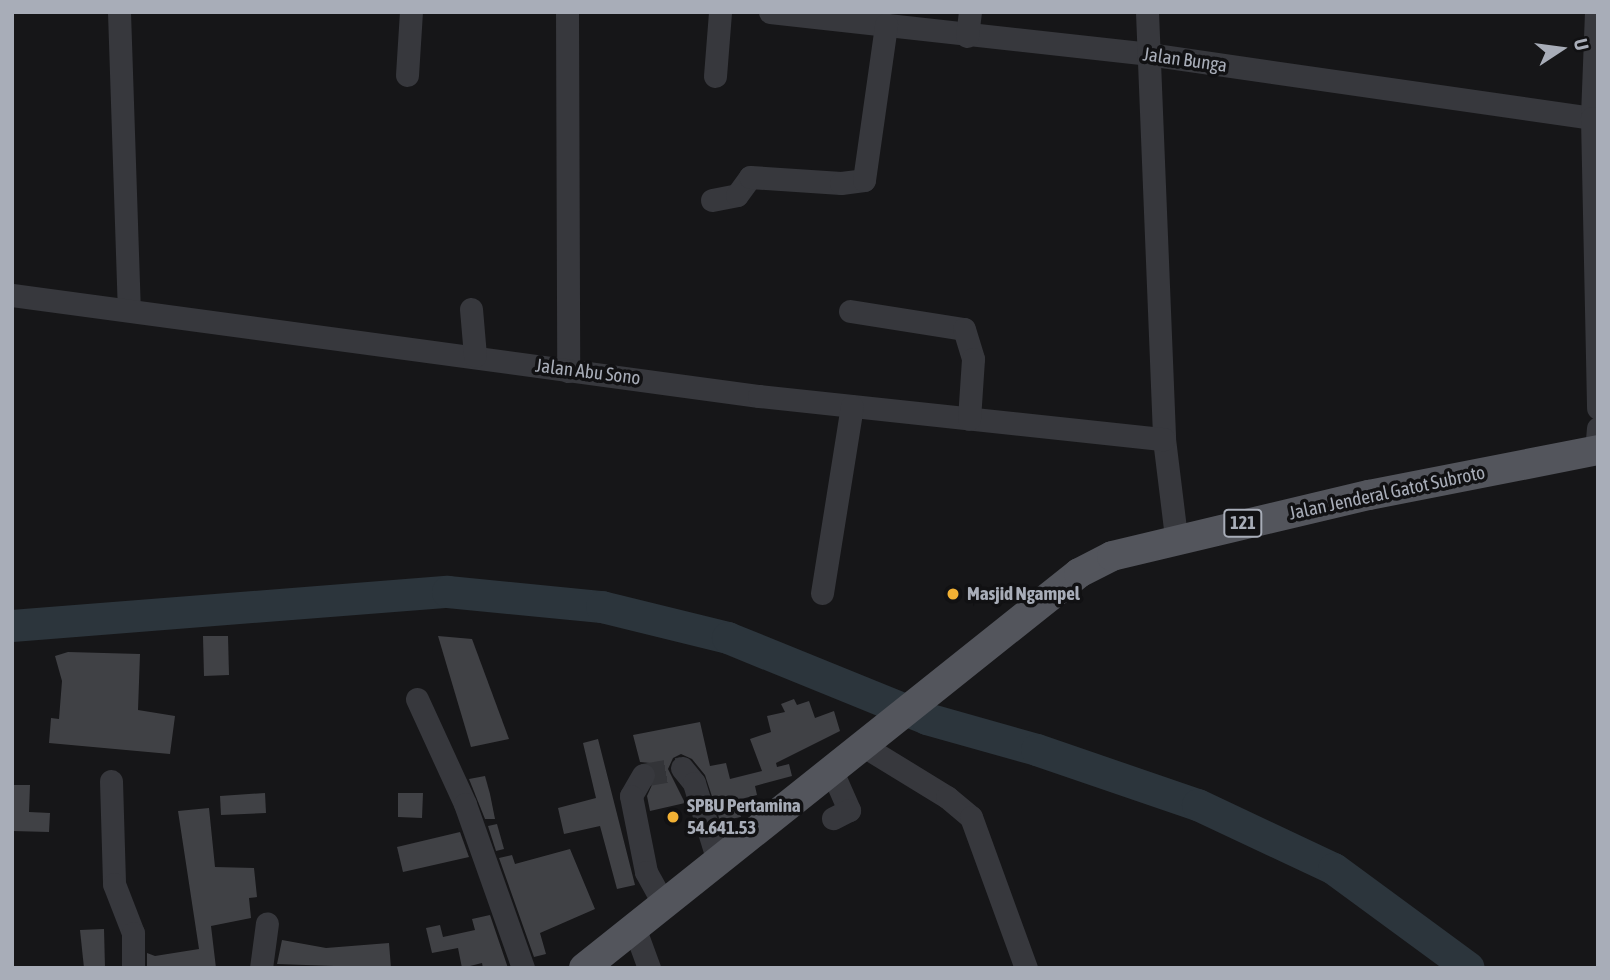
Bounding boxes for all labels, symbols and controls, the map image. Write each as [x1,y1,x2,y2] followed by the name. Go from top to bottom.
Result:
[1526,14,1596,84] north arrow
[1569,36,1593,52] text: U
[1142,43,1228,77] street label: Jalan Bunga
[534,354,642,390] street label: Jalan Abu Sono
[1287,461,1487,525] street label: Jalan Jenderal Gatot Subroto
[1222,508,1264,538] road number: 121
[967,583,1080,605] place label: Masjid Ngampel
[945,586,961,602] marker: Masjid Ngampel
[687,795,801,839] place label: SPBU Pertamina 54.641.53
[665,809,681,825] marker: SPBU Pertamina 54.641.53

